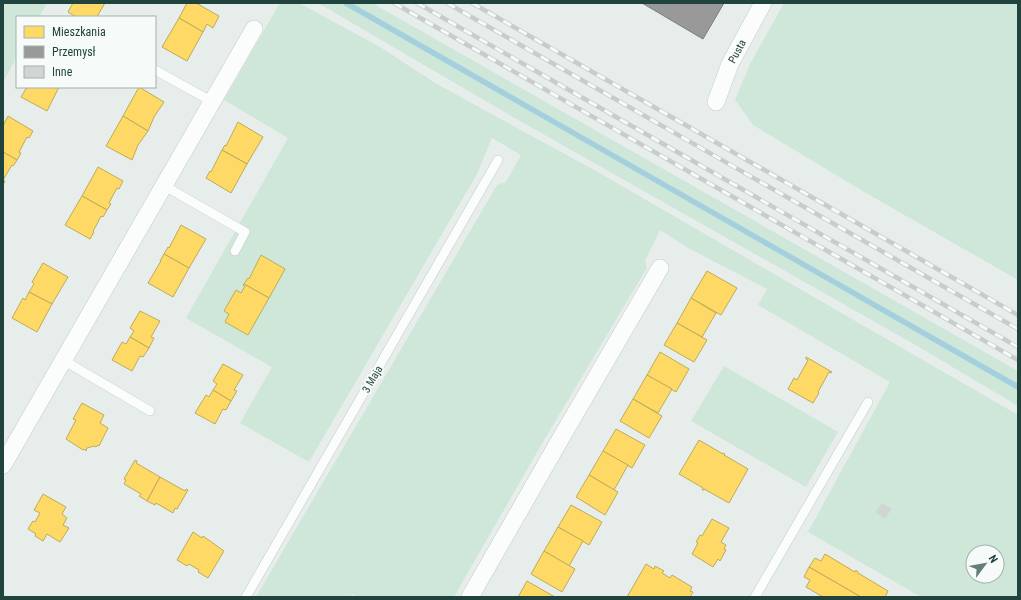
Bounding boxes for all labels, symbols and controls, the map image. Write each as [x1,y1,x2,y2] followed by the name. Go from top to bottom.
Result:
[16,16,156,88] legend
[52,25,106,39] text: Mieszkania
[726,37,749,66] street label: Pusta
[52,45,96,59] text: Przemysł
[52,65,73,79] text: Inne
[359,363,385,395] street label: 3 Maja
[965,544,1005,584] north arrow
[986,553,1000,565] text: N

